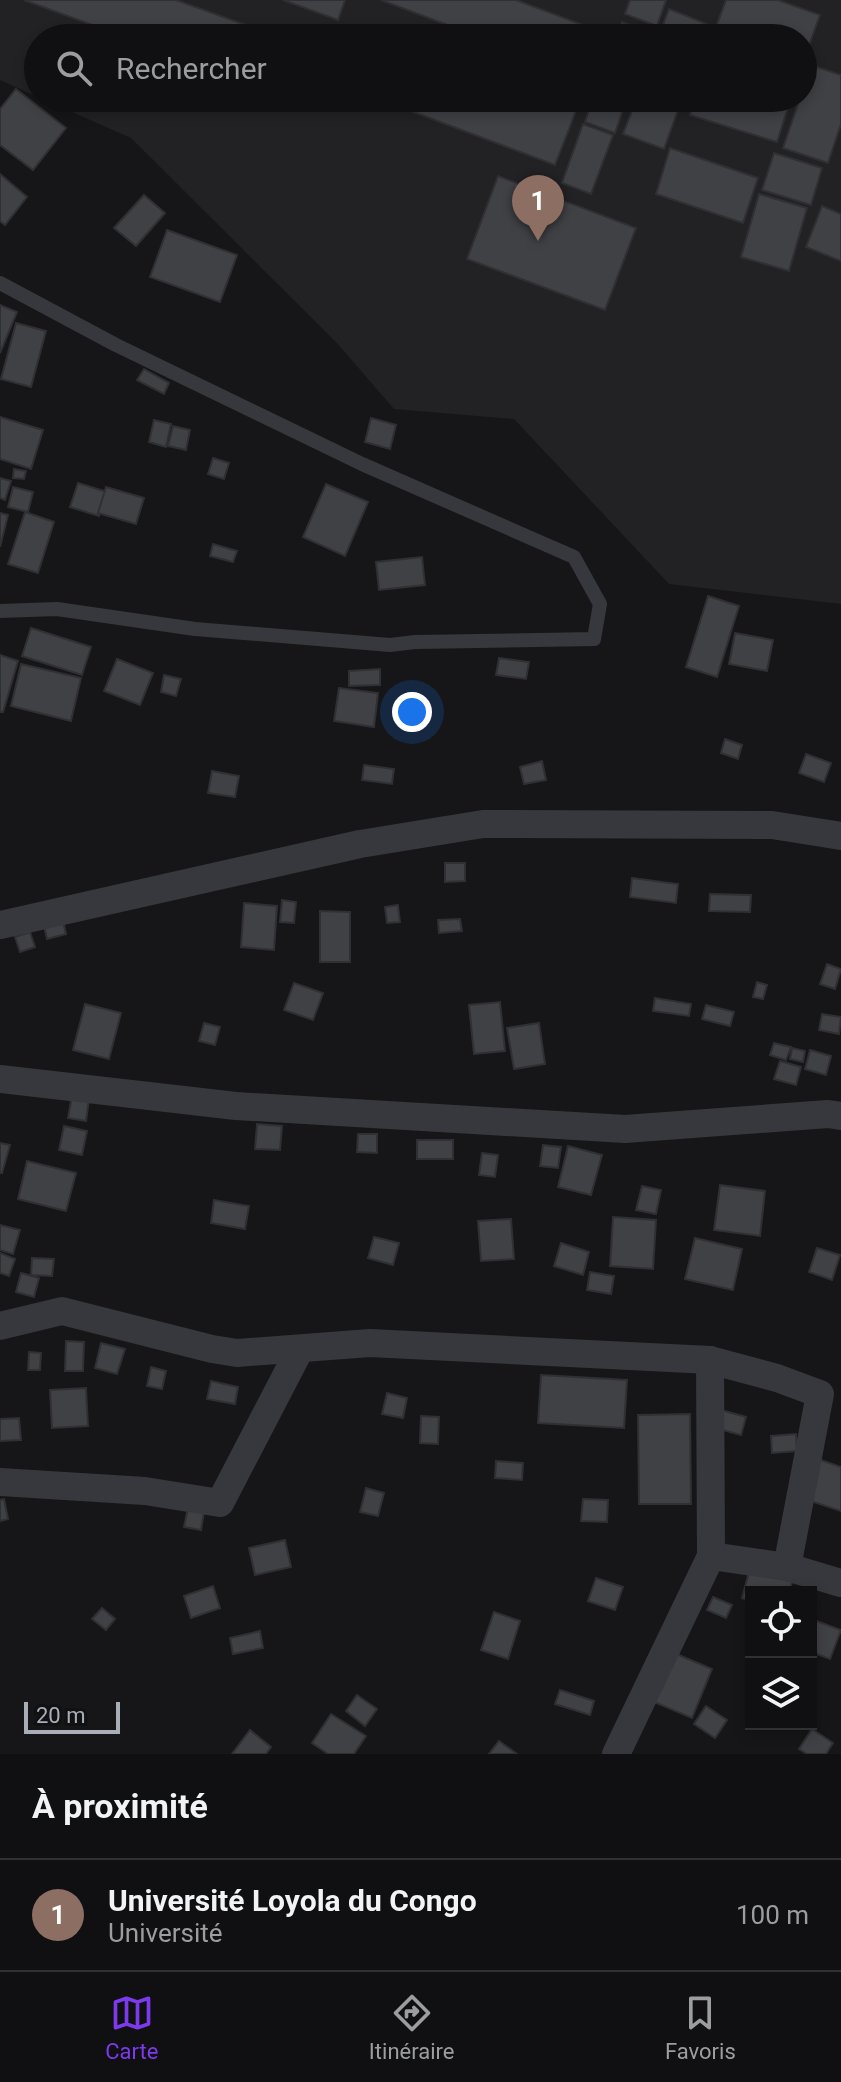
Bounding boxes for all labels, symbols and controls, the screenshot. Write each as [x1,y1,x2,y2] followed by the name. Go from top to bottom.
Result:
[24,24,817,112] search box
[52,46,96,90] icon: search
[116,51,267,86] text: Rechercher
[512,175,564,241] pin: 1
[392,692,432,732] your location
[745,1586,817,1730] map controls
[745,1586,817,1658] button: locate
[745,1658,817,1730] button: layers
[24,1698,120,1734] scale bar
[36,1703,85,1728] text: 20 m
[32,1786,208,1826] text: À proximité
[108,1883,477,1918] text: Université Loyola du Congo
[51,1900,65,1930] text: 1
[736,1900,809,1930] text: 100 m
[108,1918,223,1948] text: Université
[105,1991,158,2064] tab: Carte
[369,1991,454,2064] tab: Itinéraire
[665,1991,736,2064] tab: Favoris

